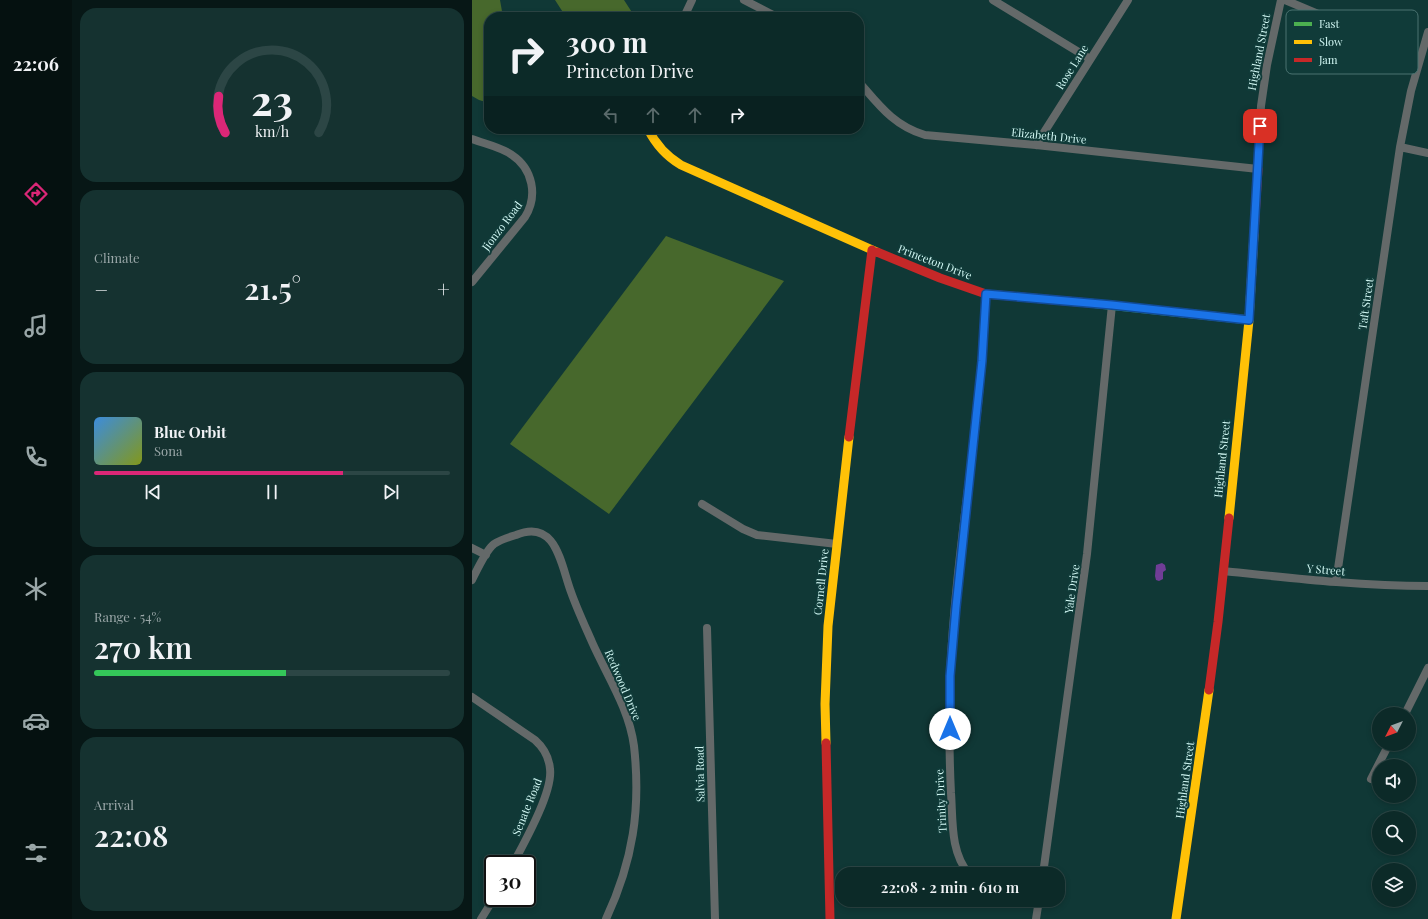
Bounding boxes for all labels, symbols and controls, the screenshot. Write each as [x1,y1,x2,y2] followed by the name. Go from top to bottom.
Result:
[1286,10,1418,74] legend
[1244,12,1273,91] street label: Highland Street
[1319,16,1339,31] text: Fast
[566,23,648,60] text: 300 m
[500,28,552,80] icon: right
[1319,34,1343,49] text: Slow
[1052,41,1092,92] street label: Rose Lane
[13,52,59,76] text: 22:06
[1318,52,1338,67] text: Jam
[566,59,694,83] text: Princeton Drive
[251,71,293,126] text: 23
[600,104,622,126] icon: left
[642,104,664,126] icon: ahead
[684,104,706,126] icon: ahead
[726,104,748,126] icon: right
[1243,109,1277,143] pin
[1249,115,1271,137] icon: arrive
[255,122,290,141] text: km/h
[1011,124,1088,147] street label: Elizabeth Drive
[22,180,50,208] icon: directions
[477,197,526,254] street label: Jionzo Road
[896,241,975,283] street label: Princeton Drive
[94,249,140,266] text: Climate
[244,268,301,308] text: 21.5°
[94,274,108,304] text: −
[437,274,450,304] text: +
[1354,277,1377,331] street label: Taft Street
[22,312,50,340] icon: music
[1210,419,1233,498] street label: Highland Street
[154,422,226,442] text: Blue Orbit
[154,442,182,459] text: Sona
[22,443,50,471] icon: phone
[142,481,164,503] icon: previous
[261,481,283,503] icon: pause
[380,481,402,503] icon: next
[810,548,831,616] street label: Cornell Drive
[1305,560,1346,579] street label: Y Street
[1060,563,1082,615] street label: Yale Drive
[22,575,50,603] icon: climate
[94,608,161,625] text: Range · 54%
[94,627,192,667] text: 270 km
[602,647,645,723] street label: Redwood Drive
[22,707,50,735] icon: car
[1372,707,1416,751] north arrow
[1372,707,1416,907] map controls
[929,708,971,750] position arrow
[1172,740,1197,819] street label: Highland Street
[691,745,707,802] street label: Salvia Road
[1372,759,1416,803] button: sound
[931,768,950,833] street label: Trinity Drive
[508,775,545,838] street label: Senate Road
[94,796,134,813] text: Arrival
[1372,811,1416,855] button: search
[94,815,168,855] text: 22:08
[22,839,50,867] icon: filters
[484,855,536,907] speed limit sign: 30
[1372,863,1416,907] button: layers
[881,877,1019,897] text: 22:08 · 2 min · 610 m

